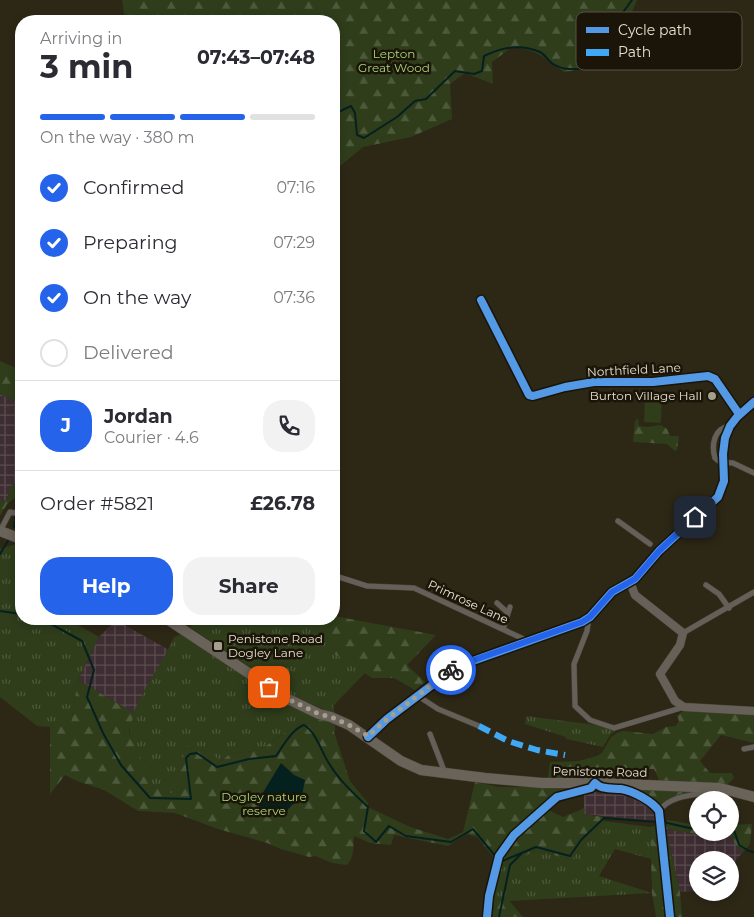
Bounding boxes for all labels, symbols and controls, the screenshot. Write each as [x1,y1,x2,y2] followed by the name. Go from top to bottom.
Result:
[576,12,742,70] legend
[618,21,692,39] text: Cycle path
[40,29,122,48] text: Arriving in
[618,43,651,61] text: Path
[197,46,315,69] text: 07:43–07:48
[358,46,430,75] park label: Lepton Great Wood
[40,47,133,86] text: 3 min
[40,128,195,147] text: On the way · 380 m
[40,174,68,202] icon: check
[83,176,184,199] text: Confirmed
[277,178,315,197] text: 07:16
[40,229,68,257] icon: check
[83,231,178,254] text: Preparing
[273,233,315,252] text: 07:29
[40,284,68,312] icon: check
[83,286,191,309] text: On the way
[273,288,315,307] text: 07:36
[83,341,174,364] text: Delivered
[587,360,681,379] street label: Northfield Lane
[590,388,702,403] place label: Burton Village Hall
[706,390,718,402] marker: Burton Village Hall
[263,400,315,452] button: phone
[104,405,173,428] text: Jordan
[61,414,71,437] text: J
[104,428,199,447] text: Courier · 4.6
[40,492,154,515] text: Order #5821
[250,492,315,515] text: £26.78
[674,496,716,538] pin
[681,503,709,531] icon: home
[40,557,173,615] button: Help
[183,557,315,615] button: Share
[426,576,511,627] street label: Primrose Lane
[228,631,323,660] place label: Penistone Road Dogley Lane
[212,640,224,652] marker: Penistone Road Dogley Lane
[426,645,476,695] courier
[437,656,465,684] icon: bike
[248,666,290,708] pin
[255,673,283,701] icon: bag
[552,763,648,780] street label: Penistone Road
[221,789,307,818] park label: Dogley nature reserve
[689,791,739,901] map controls
[689,791,739,841] button: locate
[689,851,739,901] button: layers

